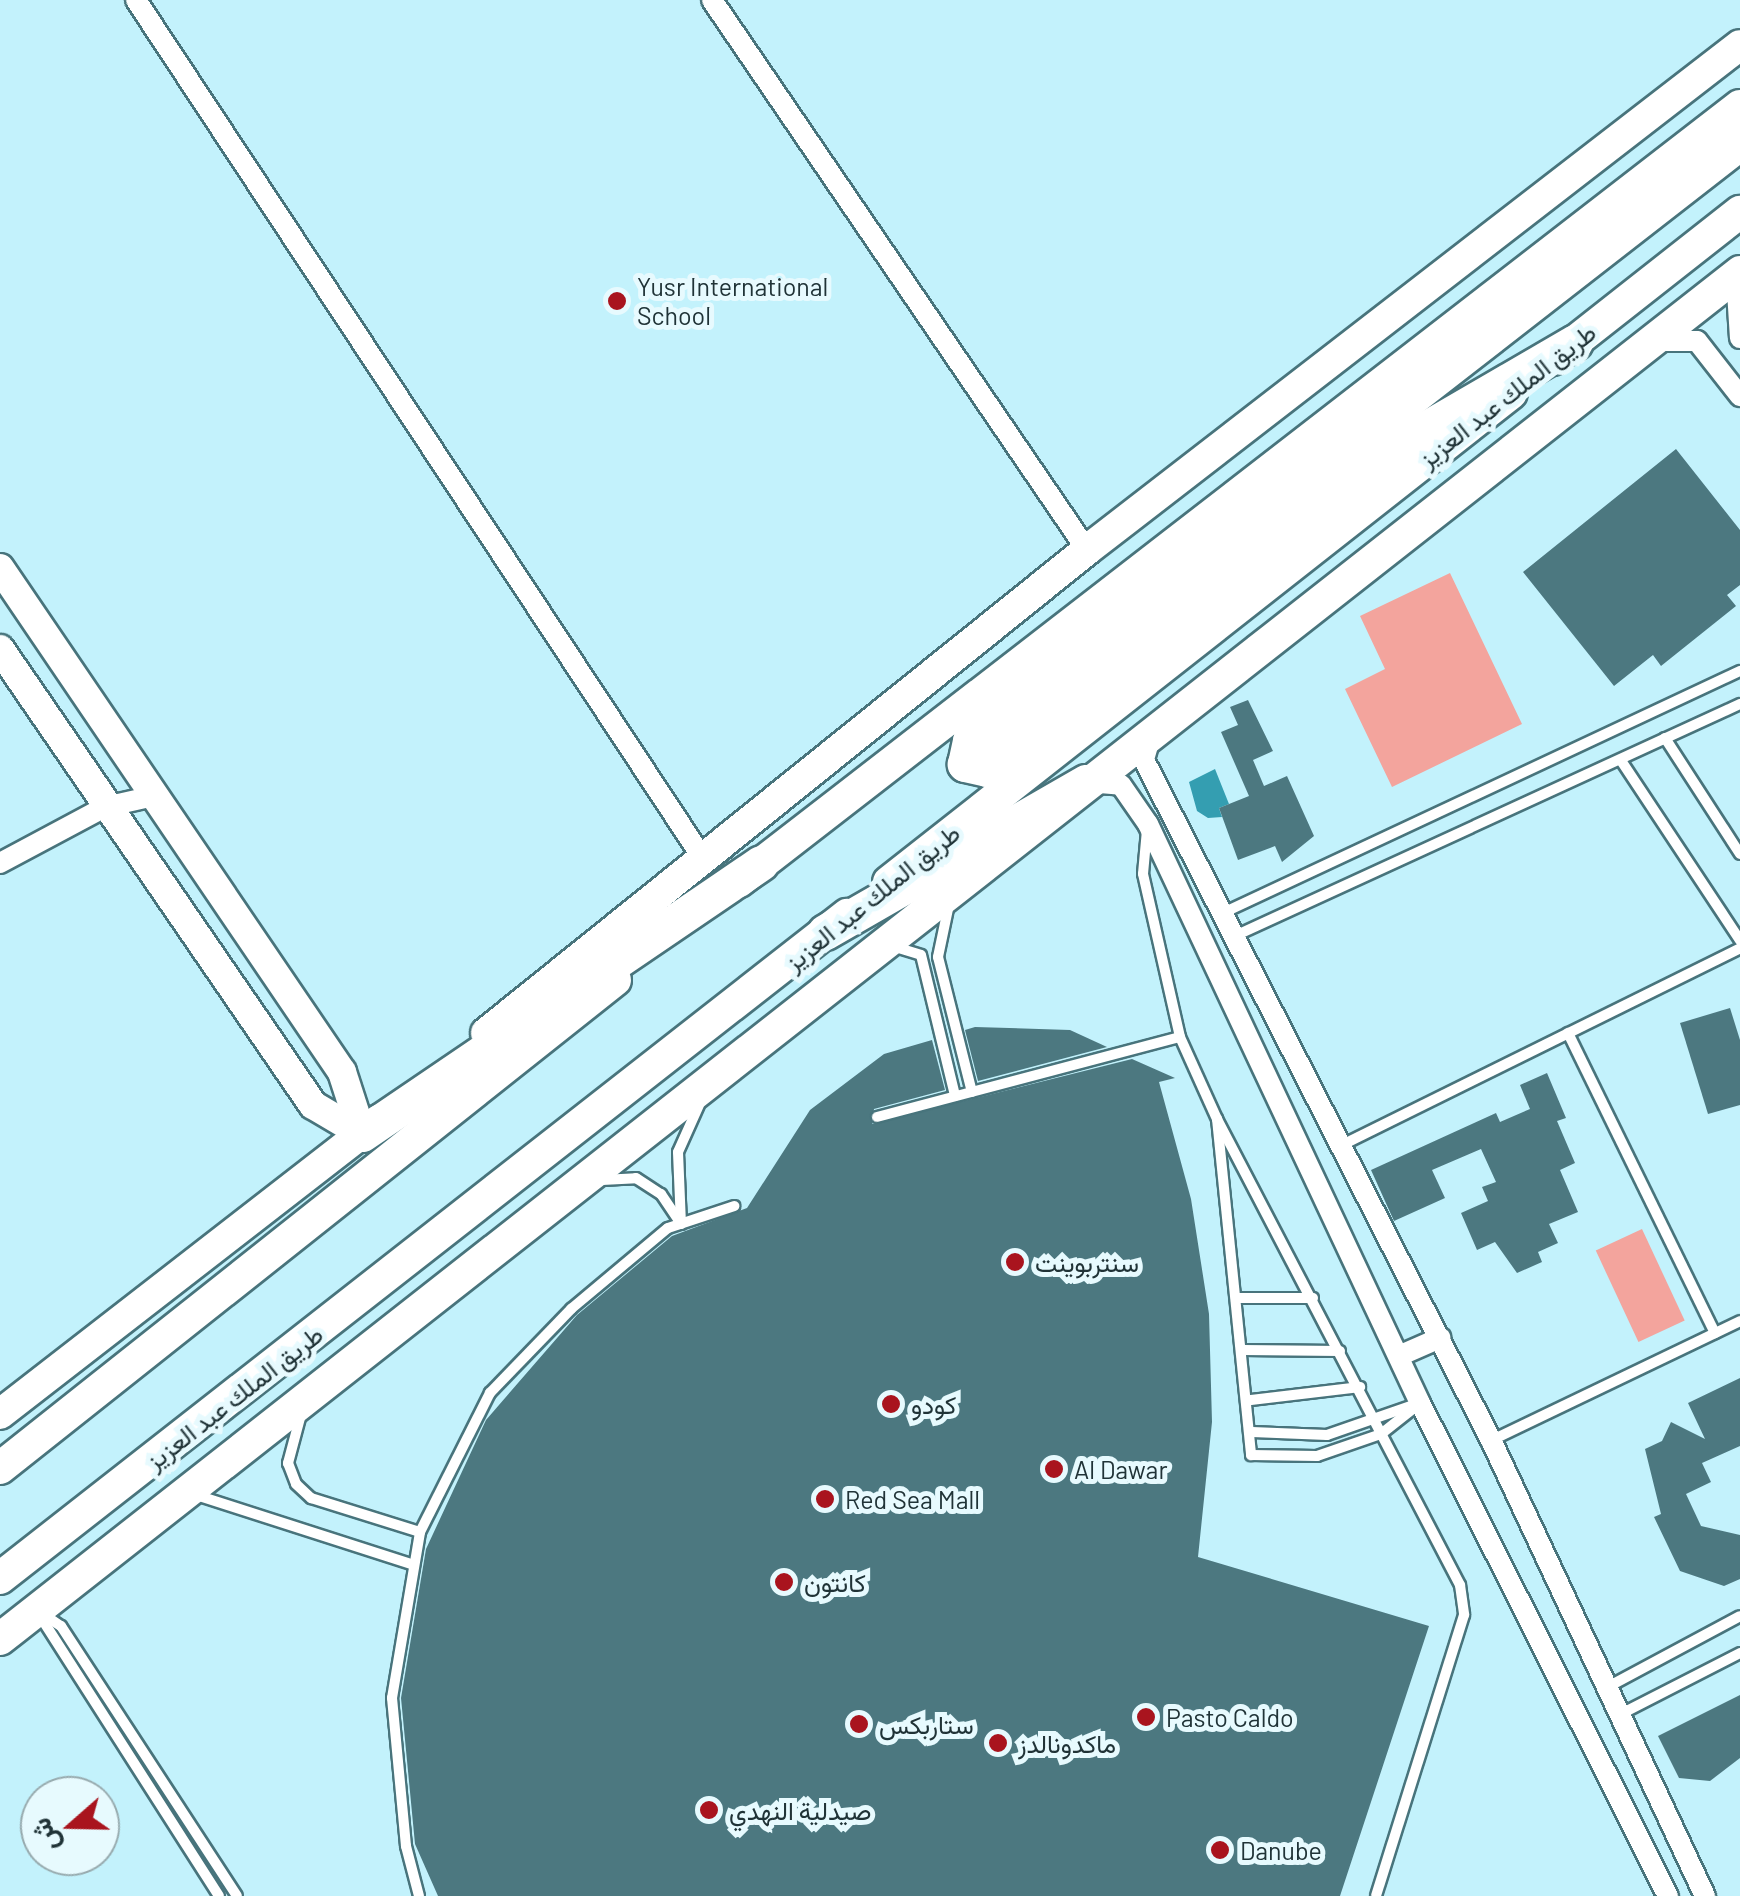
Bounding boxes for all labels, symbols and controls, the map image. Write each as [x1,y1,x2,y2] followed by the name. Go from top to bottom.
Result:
[637,272,828,331] place label: Yusr International School
[606,290,628,312] marker: Yusr International School
[1413,317,1601,473] street label: طريق الملك عبد العزيز
[779,817,965,977] street label: طريق الملك عبد العزيز
[1035,1247,1139,1277] place label: سنتربوينت
[1004,1251,1026,1273] marker: سنتربوينت
[140,1319,328,1475] street label: طريق الملك عبد العزيز
[911,1389,956,1419] place label: كودو
[880,1393,902,1415] marker: كودو
[1074,1454,1167,1484] place label: Al Dawar
[1043,1458,1065,1480] marker: Al Dawar
[845,1484,980,1514] place label: Red Sea Mall
[814,1488,836,1510] marker: Red Sea Mall
[804,1567,866,1597] place label: كانتون
[773,1571,795,1593] marker: كانتون
[1166,1702,1294,1732] place label: Pasto Caldo
[1135,1706,1157,1728] marker: Pasto Caldo
[879,1709,974,1739] place label: ستاربكس
[848,1713,870,1735] marker: ستاربكس
[1018,1728,1116,1758] place label: ماكدونالدز
[987,1732,1009,1754] marker: ماكدونالدز
[20,1776,120,1876] north arrow
[729,1795,871,1825] place label: صيدلية النهدي
[698,1799,720,1821] marker: صيدلية النهدي
[22,1814,65,1857] text: ش
[1240,1835,1322,1865] place label: Danube
[1209,1839,1231,1861] marker: Danube

